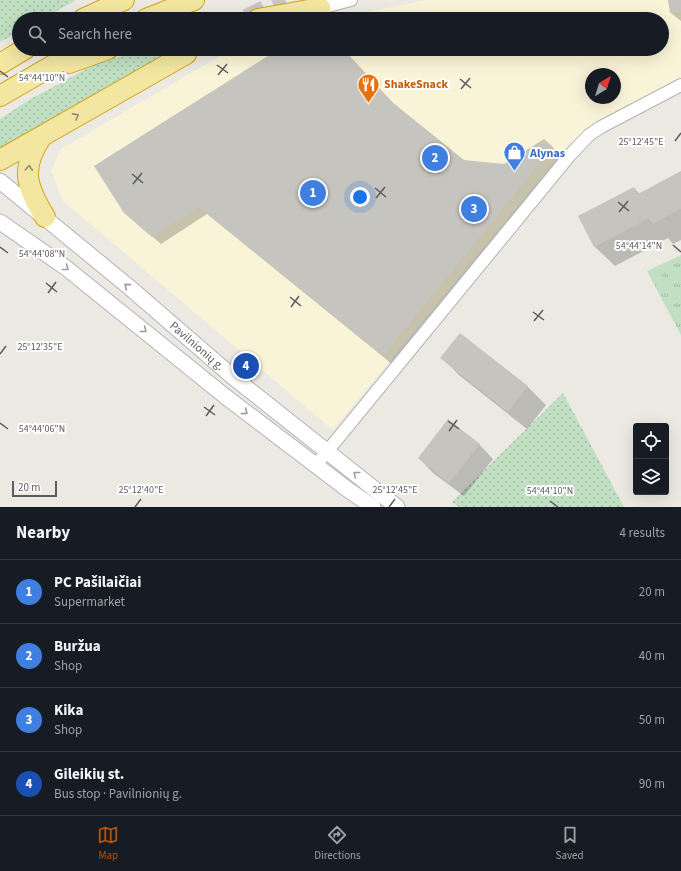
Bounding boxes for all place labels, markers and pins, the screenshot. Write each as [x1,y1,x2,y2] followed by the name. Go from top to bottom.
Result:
[356,71,382,104] restaurant icon: ShakeSnack
[384,76,449,93] place label: ShakeSnack
[501,140,527,173] shop icon: Alynas
[422,143,448,173] pin: 2
[529,145,565,162] place label: Alynas
[300,178,326,208] pin: 1
[461,194,487,224] pin: 3
[233,351,259,381] pin: 4

